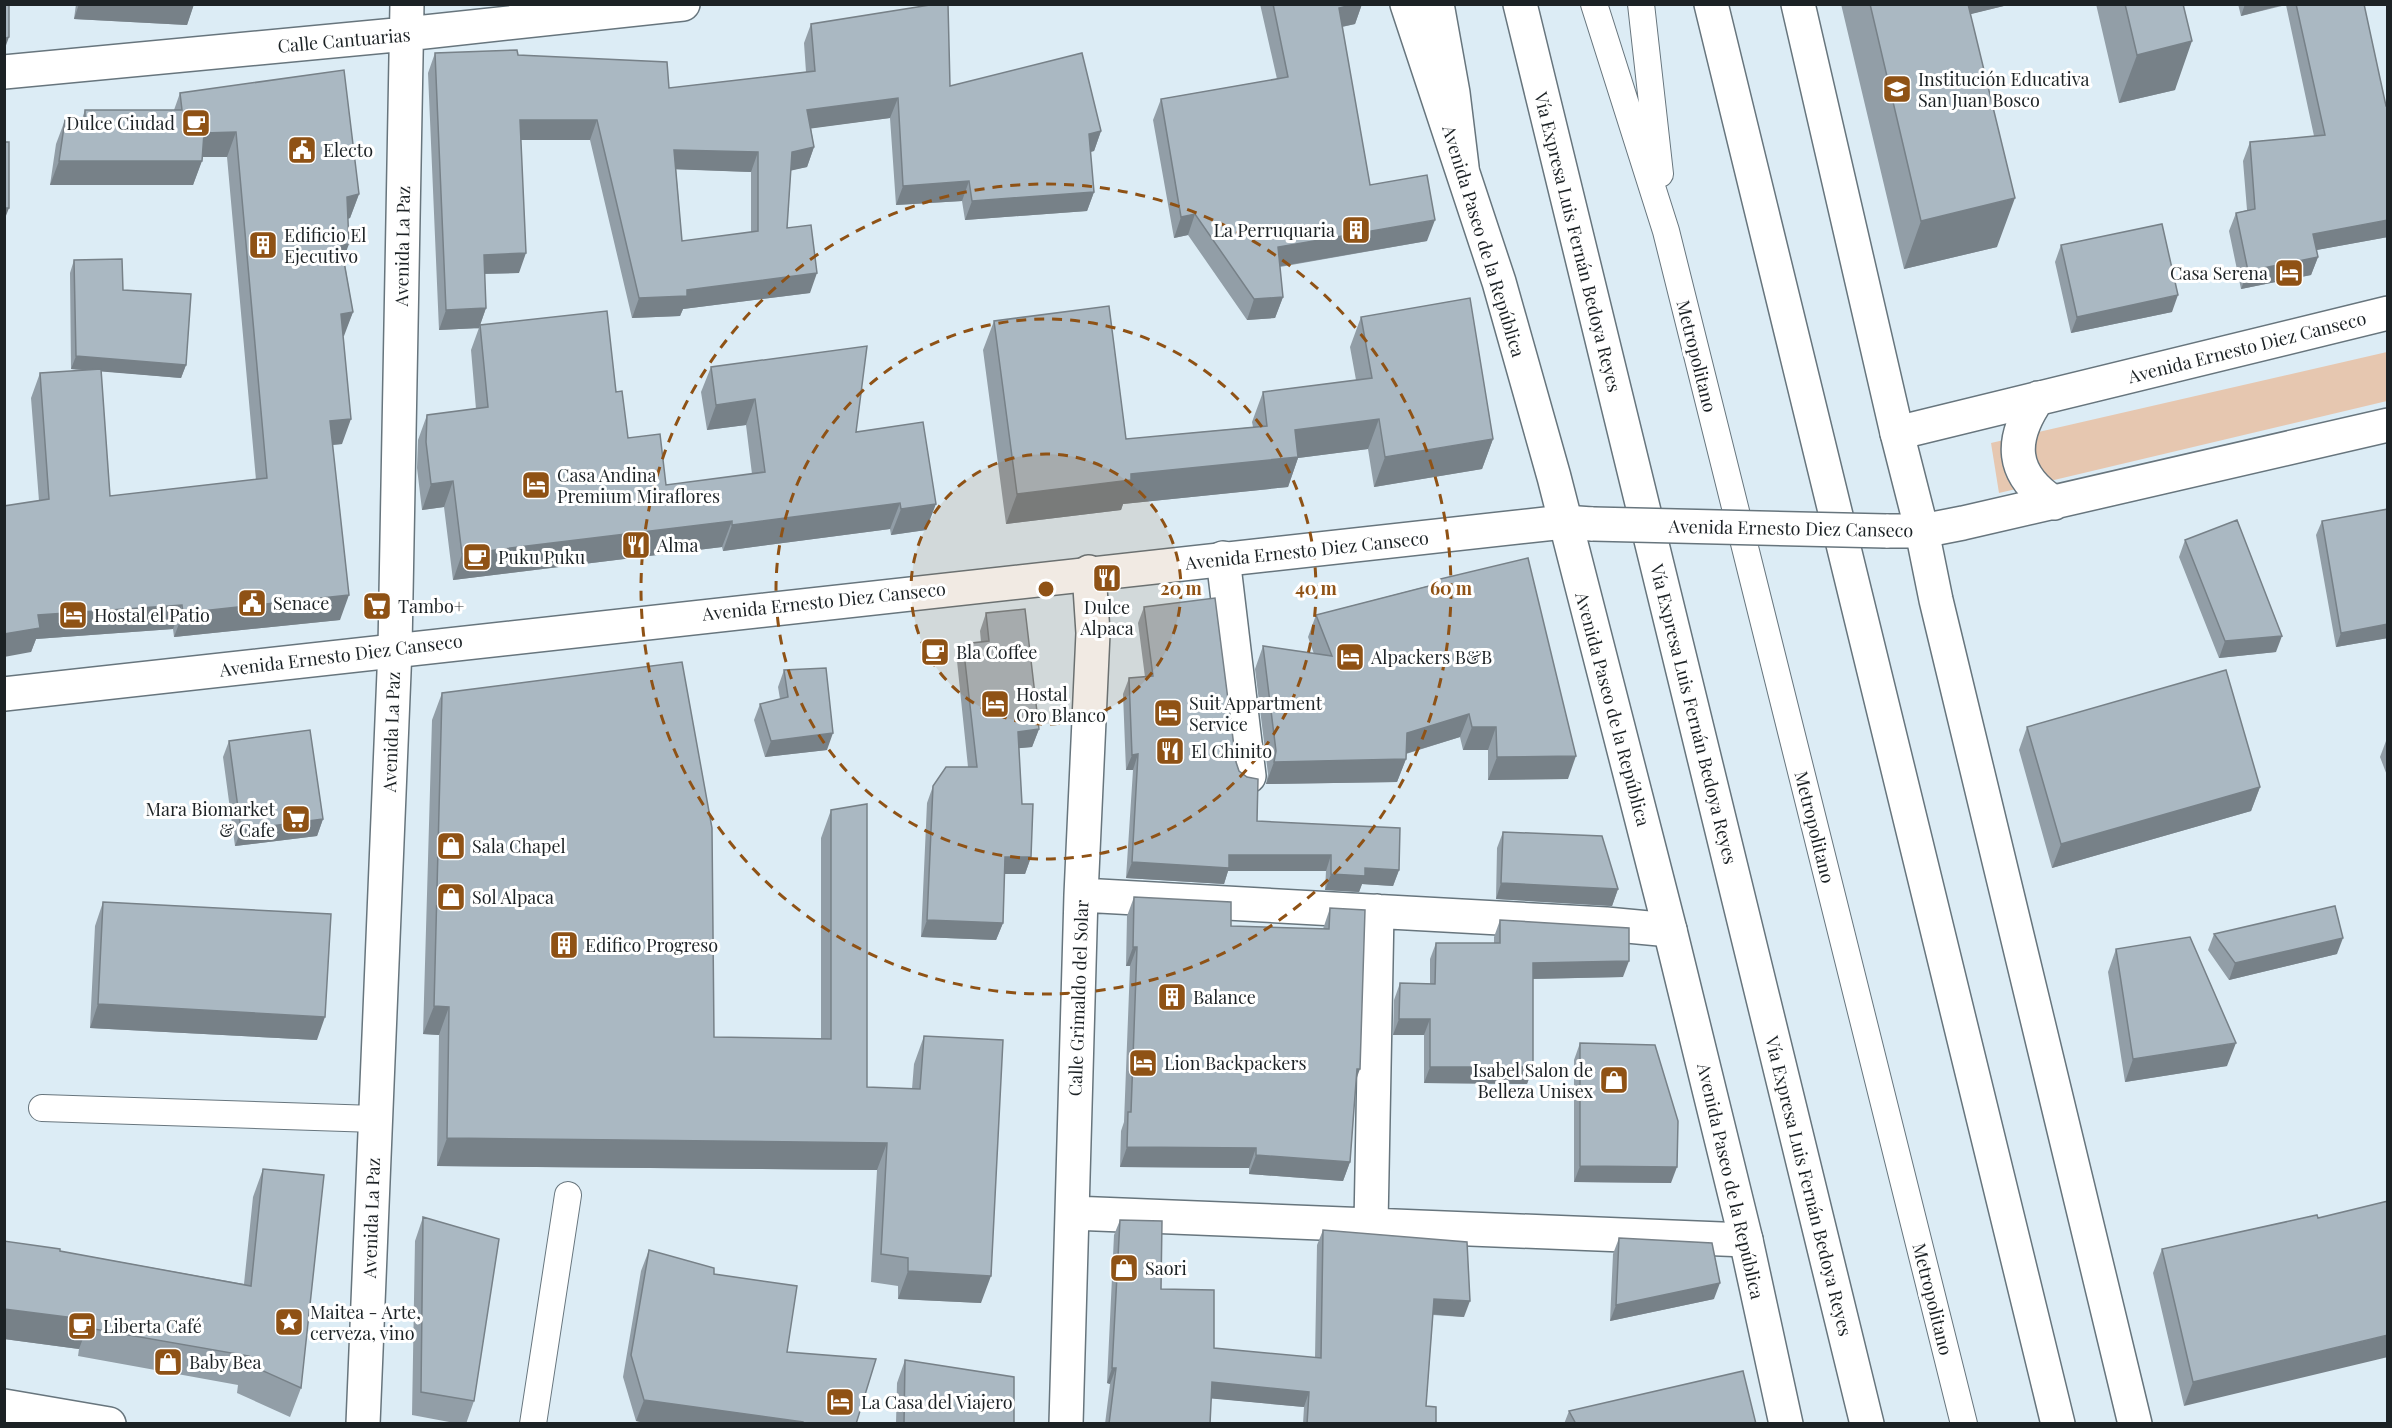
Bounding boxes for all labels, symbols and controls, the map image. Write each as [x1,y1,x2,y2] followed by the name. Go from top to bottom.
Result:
[277,22,411,58] street label: Calle Cantuarias
[1918,67,2089,112] place label: Institución Educativa San Juan Bosco
[1881,73,1913,105] school or university icon: Institución Educativa San Juan Bosco
[1529,88,1627,395] street label: Vía Expresa Luis Fernán Bedoya Reyes
[180,107,212,139] cafe icon: Dulce Ciudad
[66,111,176,135] place label: Dulce Ciudad
[1437,121,1531,360] street label: Avenida Paseo de la República
[286,134,318,166] public building icon: Electo
[323,138,373,162] place label: Electo
[389,186,415,307] street label: Avenida La Paz
[1340,214,1372,246] building icon: La Perruquaria
[1213,218,1335,242] place label: La Perruquaria
[284,223,366,268] place label: Edificio El Ejecutivo
[247,229,279,261] building icon: Edificio El Ejecutivo
[2273,257,2305,289] hotel icon: Casa Serena
[2170,261,2268,285] place label: Casa Serena
[1671,297,1723,415] street label: Metropolitano
[2124,306,2369,388] street label: Avenida Ernesto Diez Canseco
[557,463,720,508] place label: Casa Andina Premium Miraflores
[520,469,552,501] hotel icon: Casa Andina Premium Miraflores
[1667,514,1914,542] street label: Avenida Ernesto Diez Canseco
[1183,525,1430,575] street label: Avenida Ernesto Diez Canseco
[620,529,652,561] restaurant icon: Alma
[656,533,698,557] place label: Alma
[461,541,493,573] cafe icon: Puku Puku
[498,545,586,569] place label: Puku Puku
[1645,560,1743,867] street label: Vía Expresa Luis Fernán Bedoya Reyes
[1091,562,1123,594] restaurant icon: Dulce Alpaca
[700,576,947,626] street label: Avenida Ernesto Diez Canseco
[1160,576,1202,600] text: 20 m
[1295,576,1338,600] text: 40 m
[1430,576,1473,600] text: 60 m
[1036,579,1056,599] centre of rings
[236,587,268,619] public building icon: Senace
[1570,588,1656,829] street label: Avenida Paseo de la República
[361,590,393,622] supermarket icon: Tambo+
[273,591,329,615] place label: Senace
[398,594,464,618] place label: Tambo+
[1079,595,1134,640] place label: Dulce Alpaca
[57,599,89,631] hotel icon: Hostal el Patio
[94,603,210,627] place label: Hostal el Patio
[217,628,464,682] street label: Avenida Ernesto Diez Canseco
[919,636,951,668] cafe icon: Bla Coffee
[956,640,1037,664] place label: Bla Coffee
[1334,641,1366,673] hotel icon: Alpackers B&B
[1370,645,1492,669] place label: Alpackers B&B
[377,671,405,794] street label: Avenida La Paz
[1016,682,1106,727] place label: Hostal Oro Blanco
[979,688,1011,720] hotel icon: Hostal Oro Blanco
[1189,691,1323,736] place label: Suit Appartment Service
[1152,697,1184,729] hotel icon: Suit Appartment Service
[1154,735,1186,767] restaurant icon: El Chinito
[1191,739,1272,763] place label: El Chinito
[1789,768,1841,886] street label: Metropolitano
[145,797,276,842] place label: Mara Biomarket & Cafe
[280,803,312,835] supermarket icon: Mara Biomarket & Cafe
[435,830,467,862] shop icon: Sala Chapel
[472,834,566,858] place label: Sala Chapel
[435,881,467,913] shop icon: Sol Alpaca
[472,885,554,909] place label: Sol Alpaca
[1063,899,1093,1097] street label: Calle Grimaldo del Solar
[548,929,580,961] building icon: Edifico Progreso
[585,933,718,957] place label: Edifico Progreso
[1156,981,1188,1013] building icon: Balance
[1193,985,1256,1009] place label: Balance
[1760,1032,1858,1339] street label: Vía Expresa Luis Fernán Bedoya Reyes
[1127,1047,1159,1079] hotel icon: Lion Backpackers
[1164,1051,1307,1075] place label: Lion Backpackers
[1473,1058,1594,1103] place label: Isabel Salon de Belleza Unisex
[1692,1060,1770,1301] street label: Avenida Paseo de la República
[1598,1064,1630,1096] shop icon: Isabel Salon de Belleza Unisex
[357,1157,385,1280] street label: Avenida La Paz
[1907,1240,1959,1358] street label: Metropolitano
[1108,1252,1140,1284] shop icon: Saori
[1145,1256,1187,1280] place label: Saori
[310,1300,421,1345] place label: Maitea - Arte, cerveza, vino
[273,1306,305,1338] place icon: Maitea - Arte, cerveza, vino
[66,1310,98,1342] cafe icon: Liberta Café
[103,1314,202,1338] place label: Liberta Café
[152,1346,184,1378] shop icon: Baby Bea
[189,1350,262,1374] place label: Baby Bea
[824,1386,856,1418] hotel icon: La Casa del Viajero
[861,1390,1013,1414] place label: La Casa del Viajero

